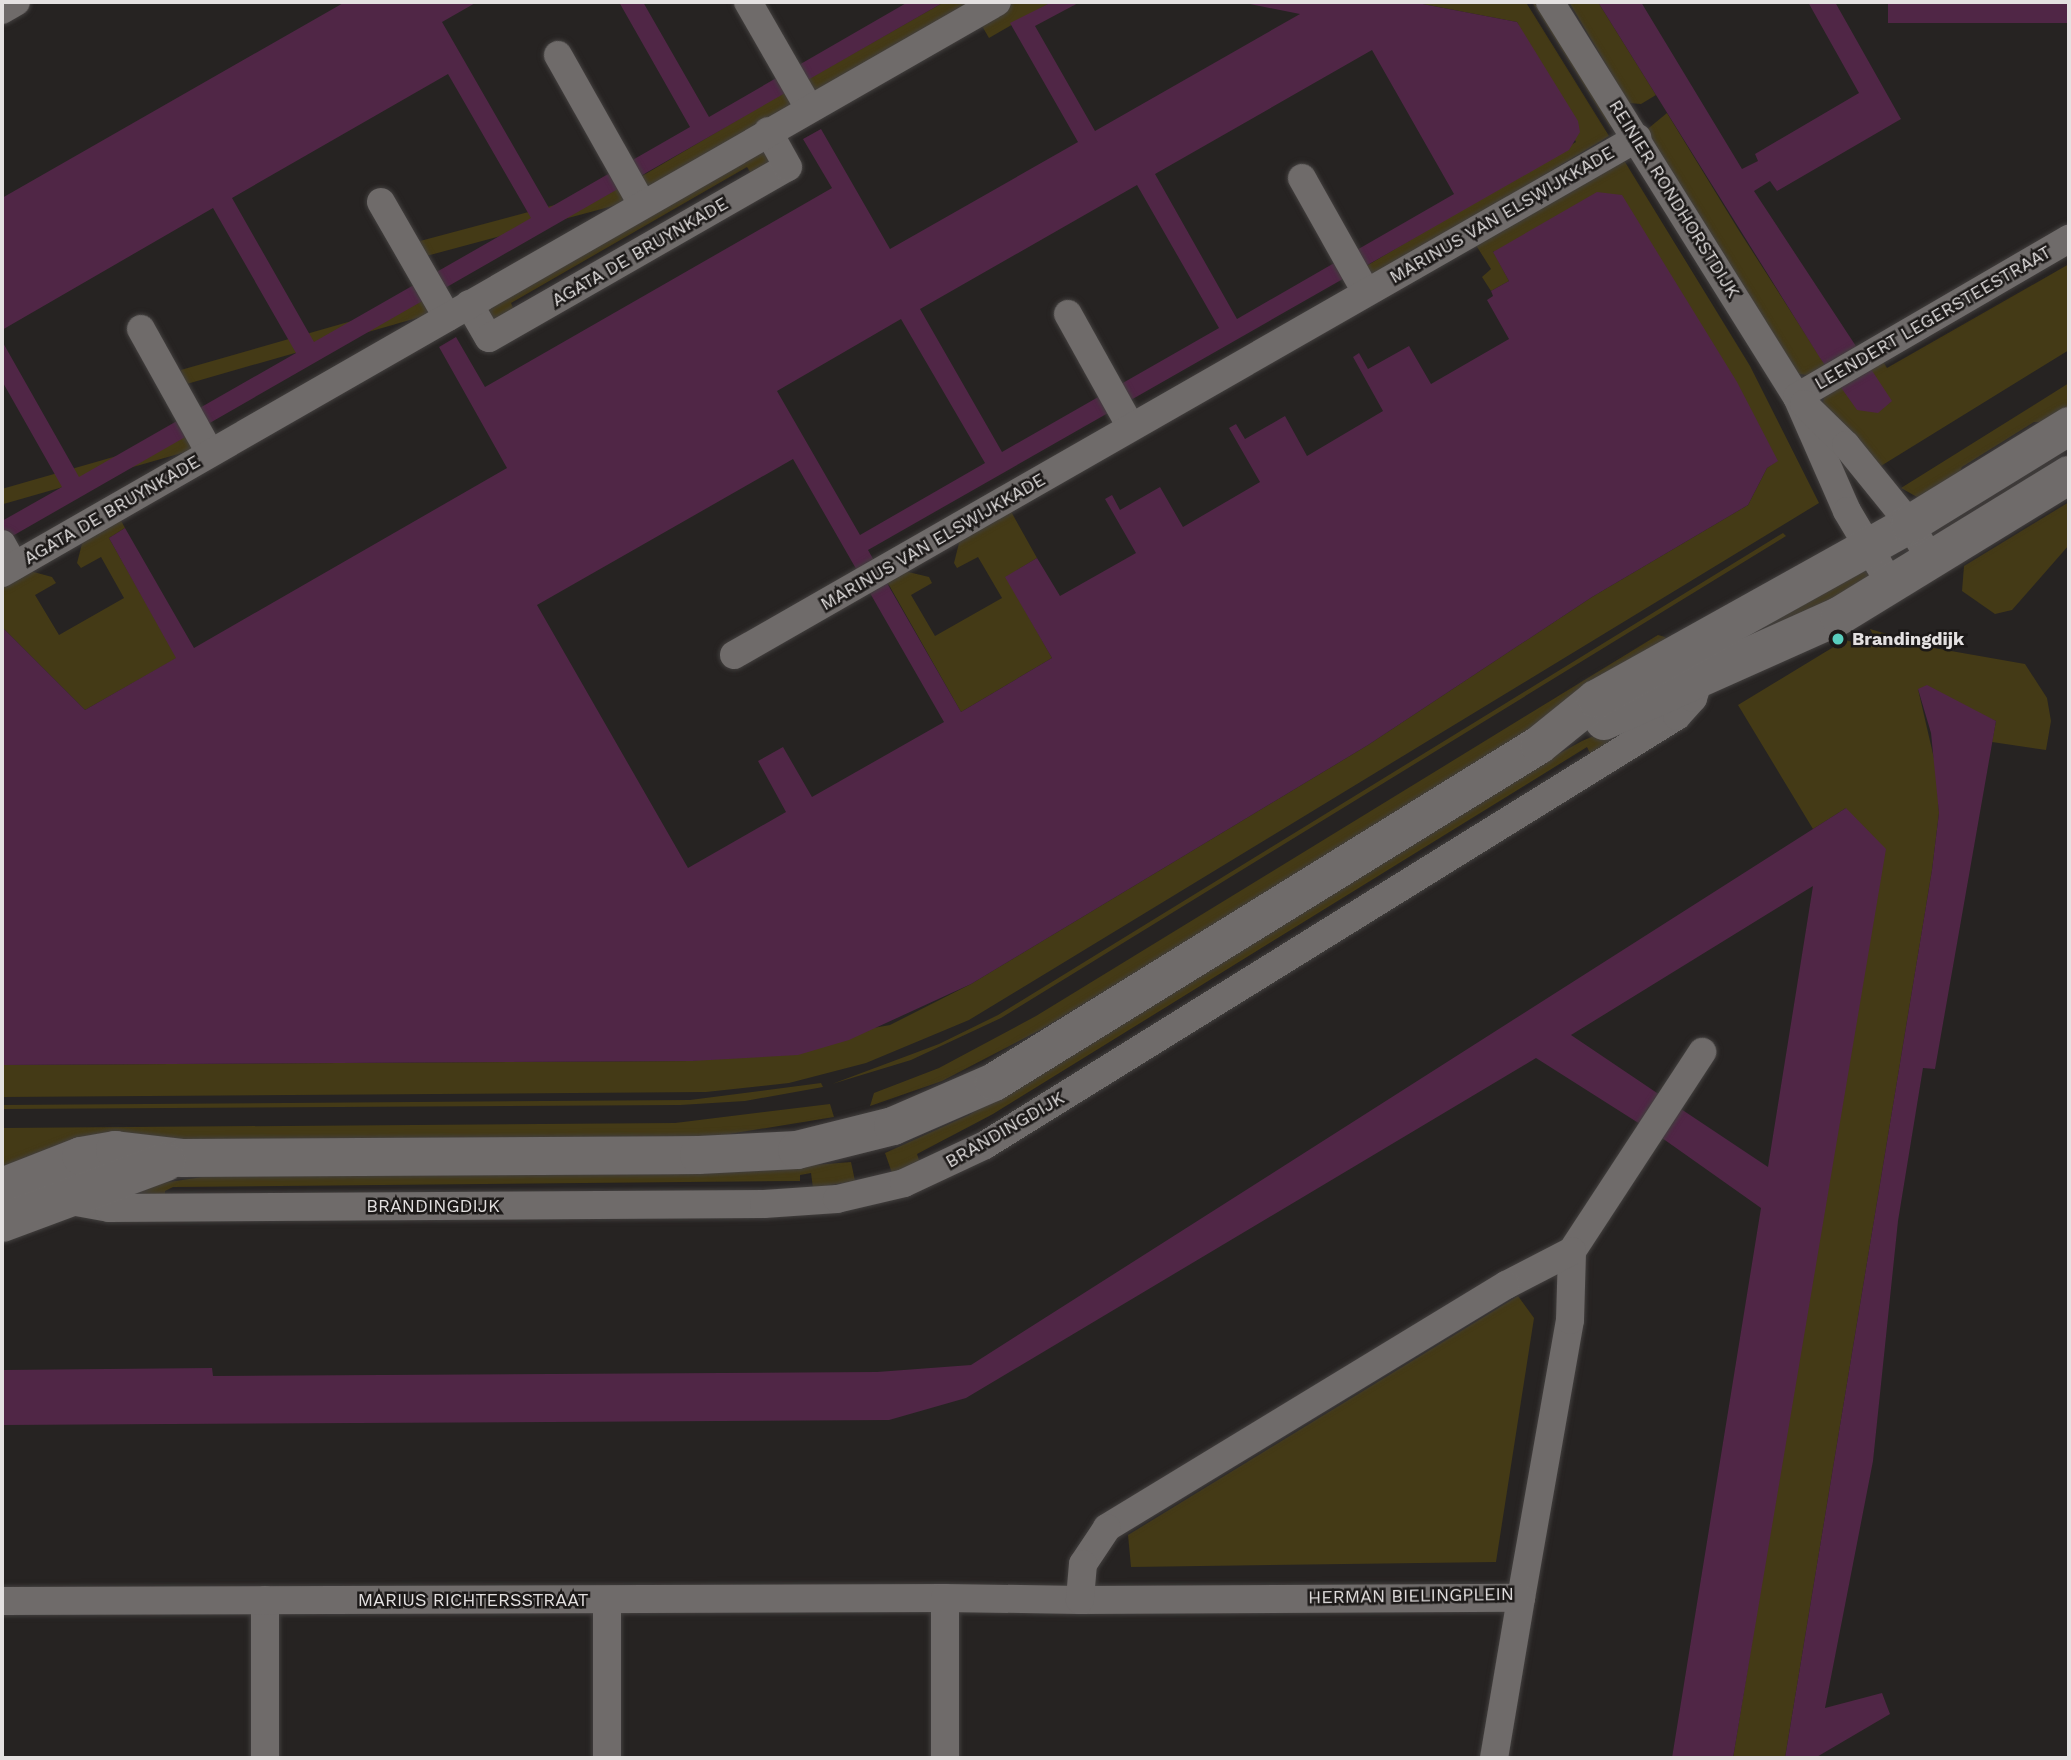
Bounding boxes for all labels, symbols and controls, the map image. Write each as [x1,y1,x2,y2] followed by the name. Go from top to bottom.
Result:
[1604,96,1744,302] street label: REINIER RONDHORSTDIJK
[1386,142,1618,288] street label: MARINUS VAN ELSWIJKKADE
[548,193,732,311] street label: AGATA DE BRUYNKADE
[1811,241,2055,395] street label: LEENDERT LEGERSTEESTRAAT
[20,451,204,569] street label: AGATA DE BRUYNKADE
[817,469,1049,615] street label: MARINUS VAN ELSWIJKKADE
[1852,628,1964,650] place label: Brandingdijk
[1830,631,1846,647] marker: Brandingdijk
[942,1087,1068,1173] street label: BRANDINGDIJK
[366,1195,500,1217] street label: BRANDINGDIJK
[1308,1583,1514,1609] street label: HERMAN BIELINGPLEIN
[358,1589,588,1611] street label: MARIUS RICHTERSSTRAAT

